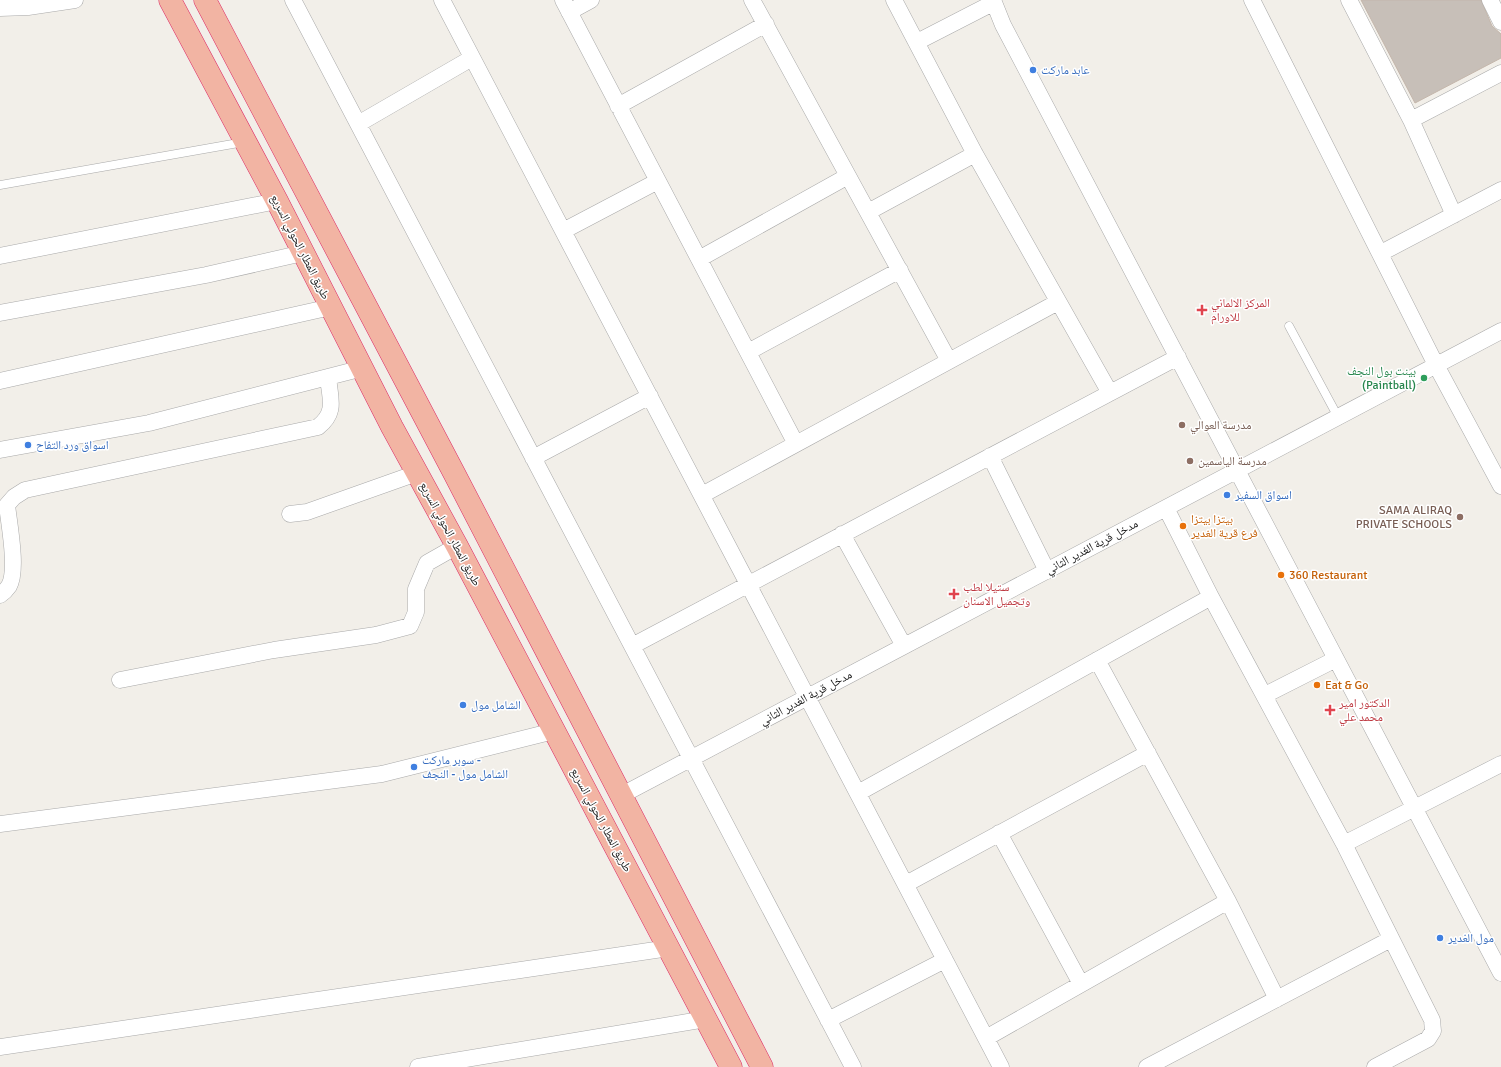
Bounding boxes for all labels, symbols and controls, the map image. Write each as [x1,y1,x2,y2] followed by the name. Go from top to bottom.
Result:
[1041,63,1090,78] place label: عابد ماركت
[1028,65,1038,75] marker: عابد ماركت
[265,192,333,303] street label: طريق المطار الحولي السريع
[1211,296,1270,325] place label: المركز الالماني للاورام
[1196,304,1208,316] marker: المركز الالماني للاورام
[1347,364,1416,393] place label: بينت بول النجف (Paintball)
[1419,373,1429,383] marker: بينت بول النجف (Paintball)
[1190,418,1251,435] place label: مدرسة العوالي
[1177,420,1187,430] marker: مدرسة العوالي
[36,438,109,453] place label: اسواق ورد التفاح
[23,440,33,450] marker: اسواق ورد التفاح
[1198,454,1267,469] place label: مدرسة الياسمين
[1185,456,1195,466] marker: مدرسة الياسمين
[414,479,484,590] street label: طريق المطار الحولي السريع
[1234,488,1292,503] place label: اسواق السفير
[1222,490,1232,500] marker: اسواق السفير
[1356,503,1452,532] place label: SAMA ALIRAQ PRIVATE SCHOOLS
[1190,512,1258,541] place label: بيتزا بيتزا فرع قرية الغدير
[1455,512,1465,522] marker: SAMA ALIRAQ PRIVATE SCHOOLS
[1043,516,1142,580] street label: مدخل قرية الغدير الثاني
[1178,521,1188,531] marker: بيتزا بيتزا فرع قرية الغدير
[1289,568,1367,583] place label: 360 Restaurant
[1276,570,1286,580] marker: 360 Restaurant
[963,580,1030,609] place label: ستيلا لطب وتجميل الاسنان
[948,588,960,600] marker: ستيلا لطب وتجميل الاسنان
[757,667,856,731] street label: مدخل قرية الغدير الثاني
[1325,678,1369,693] place label: Eat & Go
[1312,680,1322,690] marker: Eat & Go
[1338,696,1390,727] place label: الدكتور امير محمد علي
[471,698,521,713] place label: الشامل مول
[458,700,468,710] marker: الشامل مول
[1324,704,1336,716] marker: الدكتور امير محمد علي
[422,753,508,782] place label: سوبر ماركت - الشامل مول - النجف
[409,762,419,772] marker: سوبر ماركت - الشامل مول - النجف
[565,765,635,876] street label: طريق المطار الحولي السريع
[1447,931,1494,946] place label: مول الغدير
[1435,933,1445,943] marker: مول الغدير

